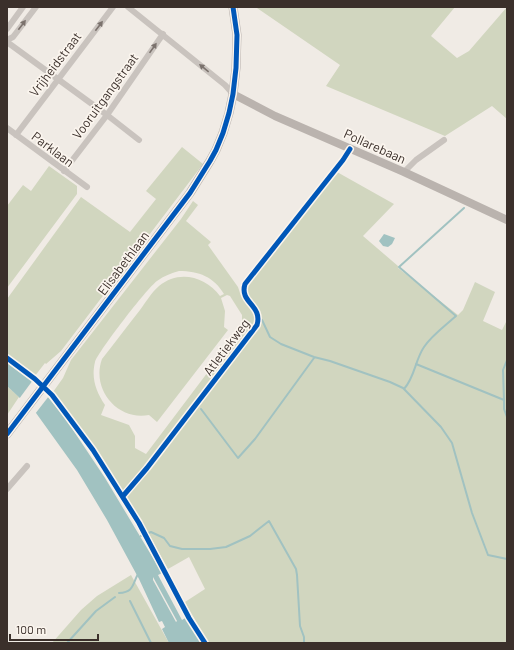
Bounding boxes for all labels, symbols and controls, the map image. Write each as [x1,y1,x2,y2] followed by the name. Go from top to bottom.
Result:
[18,19,27,30] one-way arrow
[94,20,103,31] one-way arrow
[26,29,84,99] street label: Vrijheidstraat
[149,43,157,54] one-way arrow
[69,50,141,142] street label: Vooruitgangstraat
[198,63,209,72] one-way arrow
[342,125,408,167] street label: Pollarebaan
[29,128,77,170] street label: Parklaan
[94,228,152,298] street label: Elisabethlaan
[200,315,253,379] street label: Atletiekweg
[10,616,98,642] scale bar
[16,622,46,636] text: 100 m

